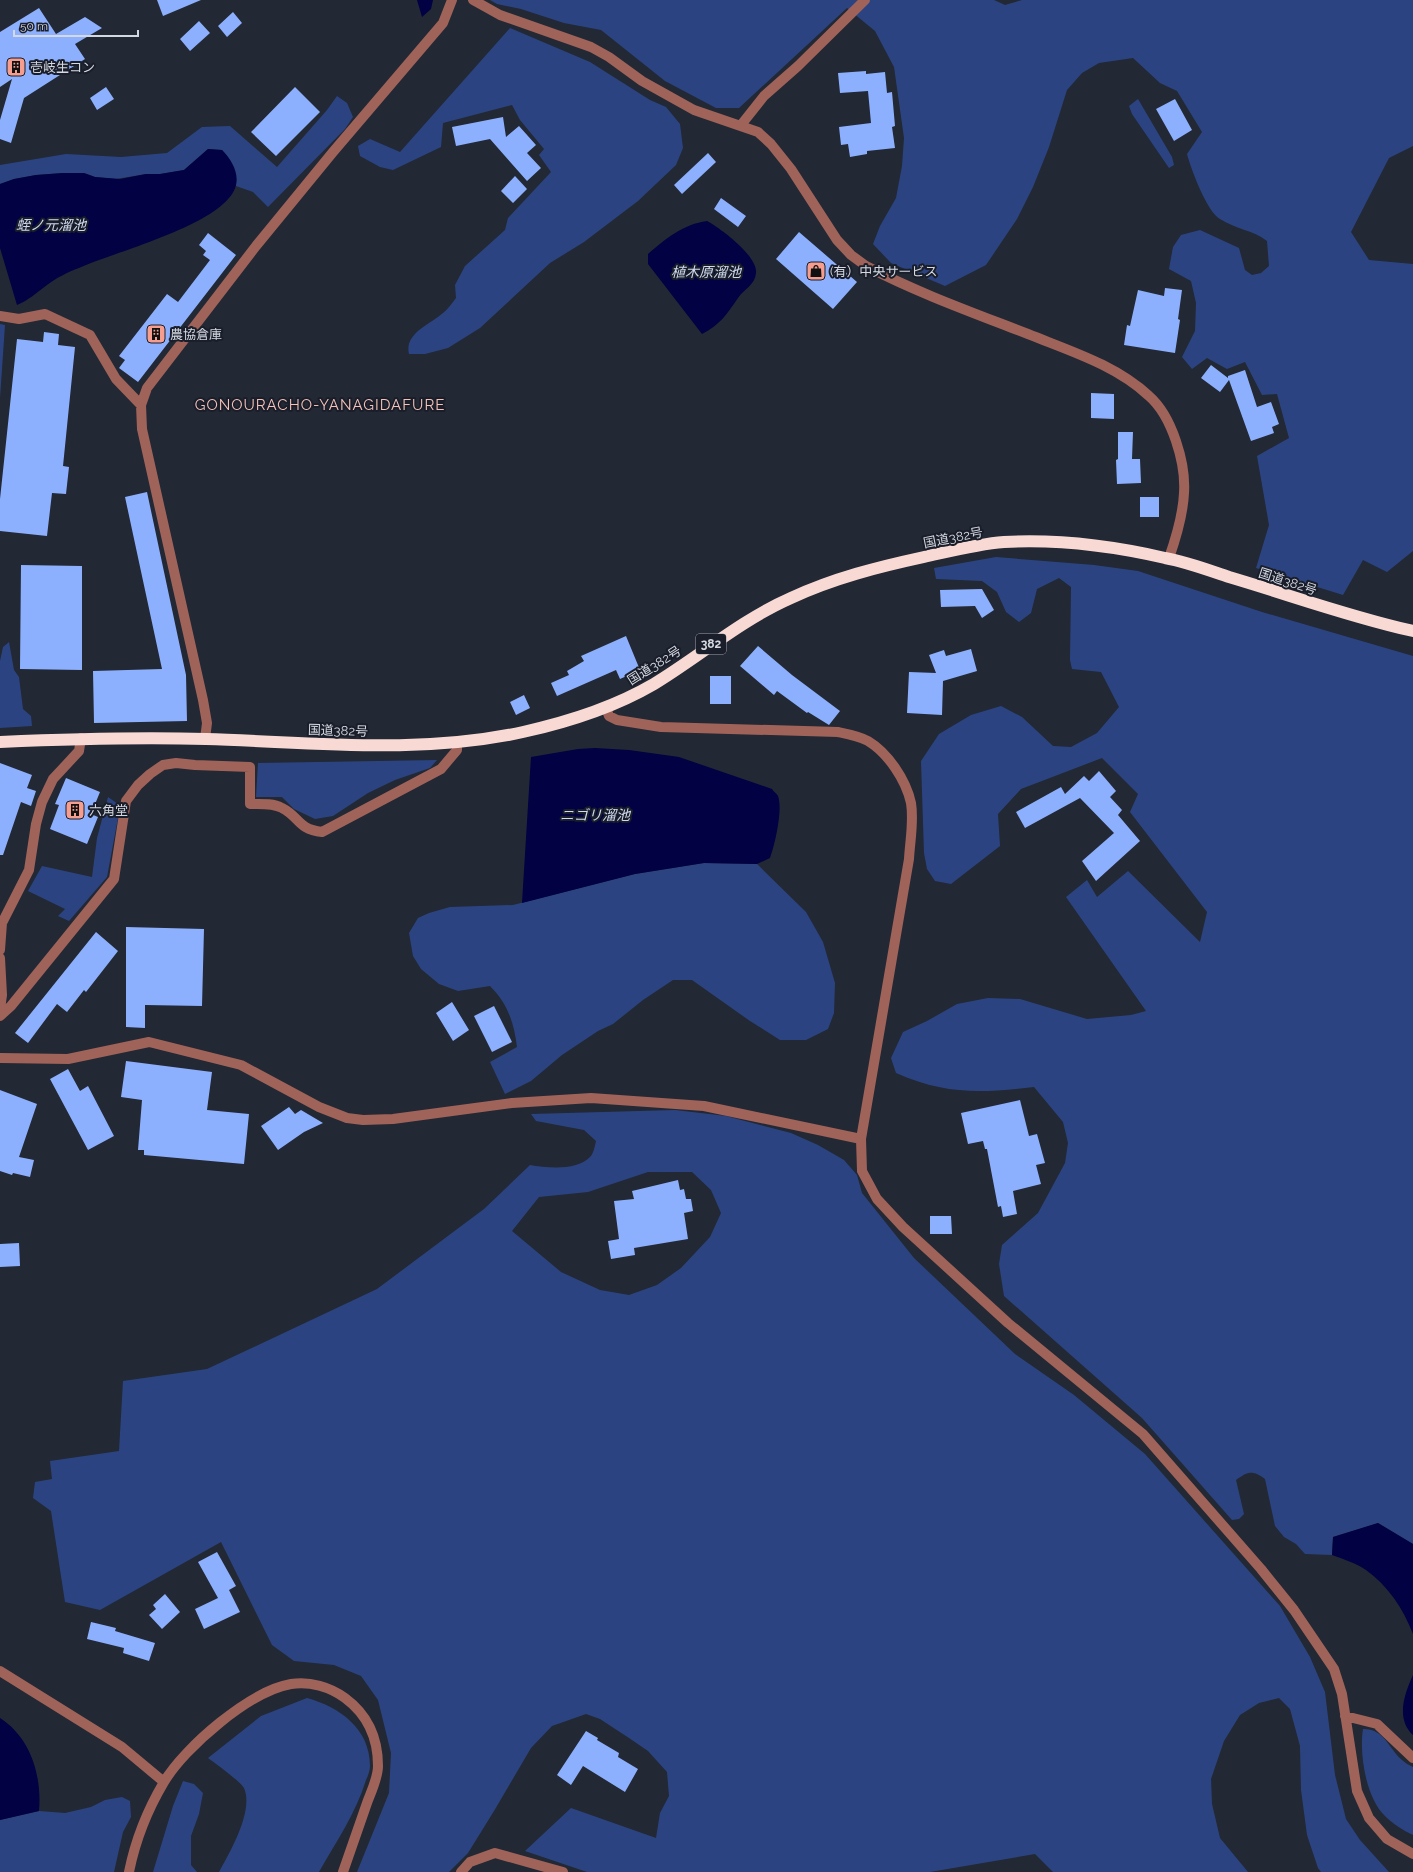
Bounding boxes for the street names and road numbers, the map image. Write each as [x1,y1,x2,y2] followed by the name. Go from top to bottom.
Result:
[922,524,984,551] street label: 国道382号
[1257,565,1319,598] street label: 国道382号
[696,634,726,654] road number: 382
[625,643,684,688] street label: 国道382号
[308,722,368,739] street label: 国道382号

